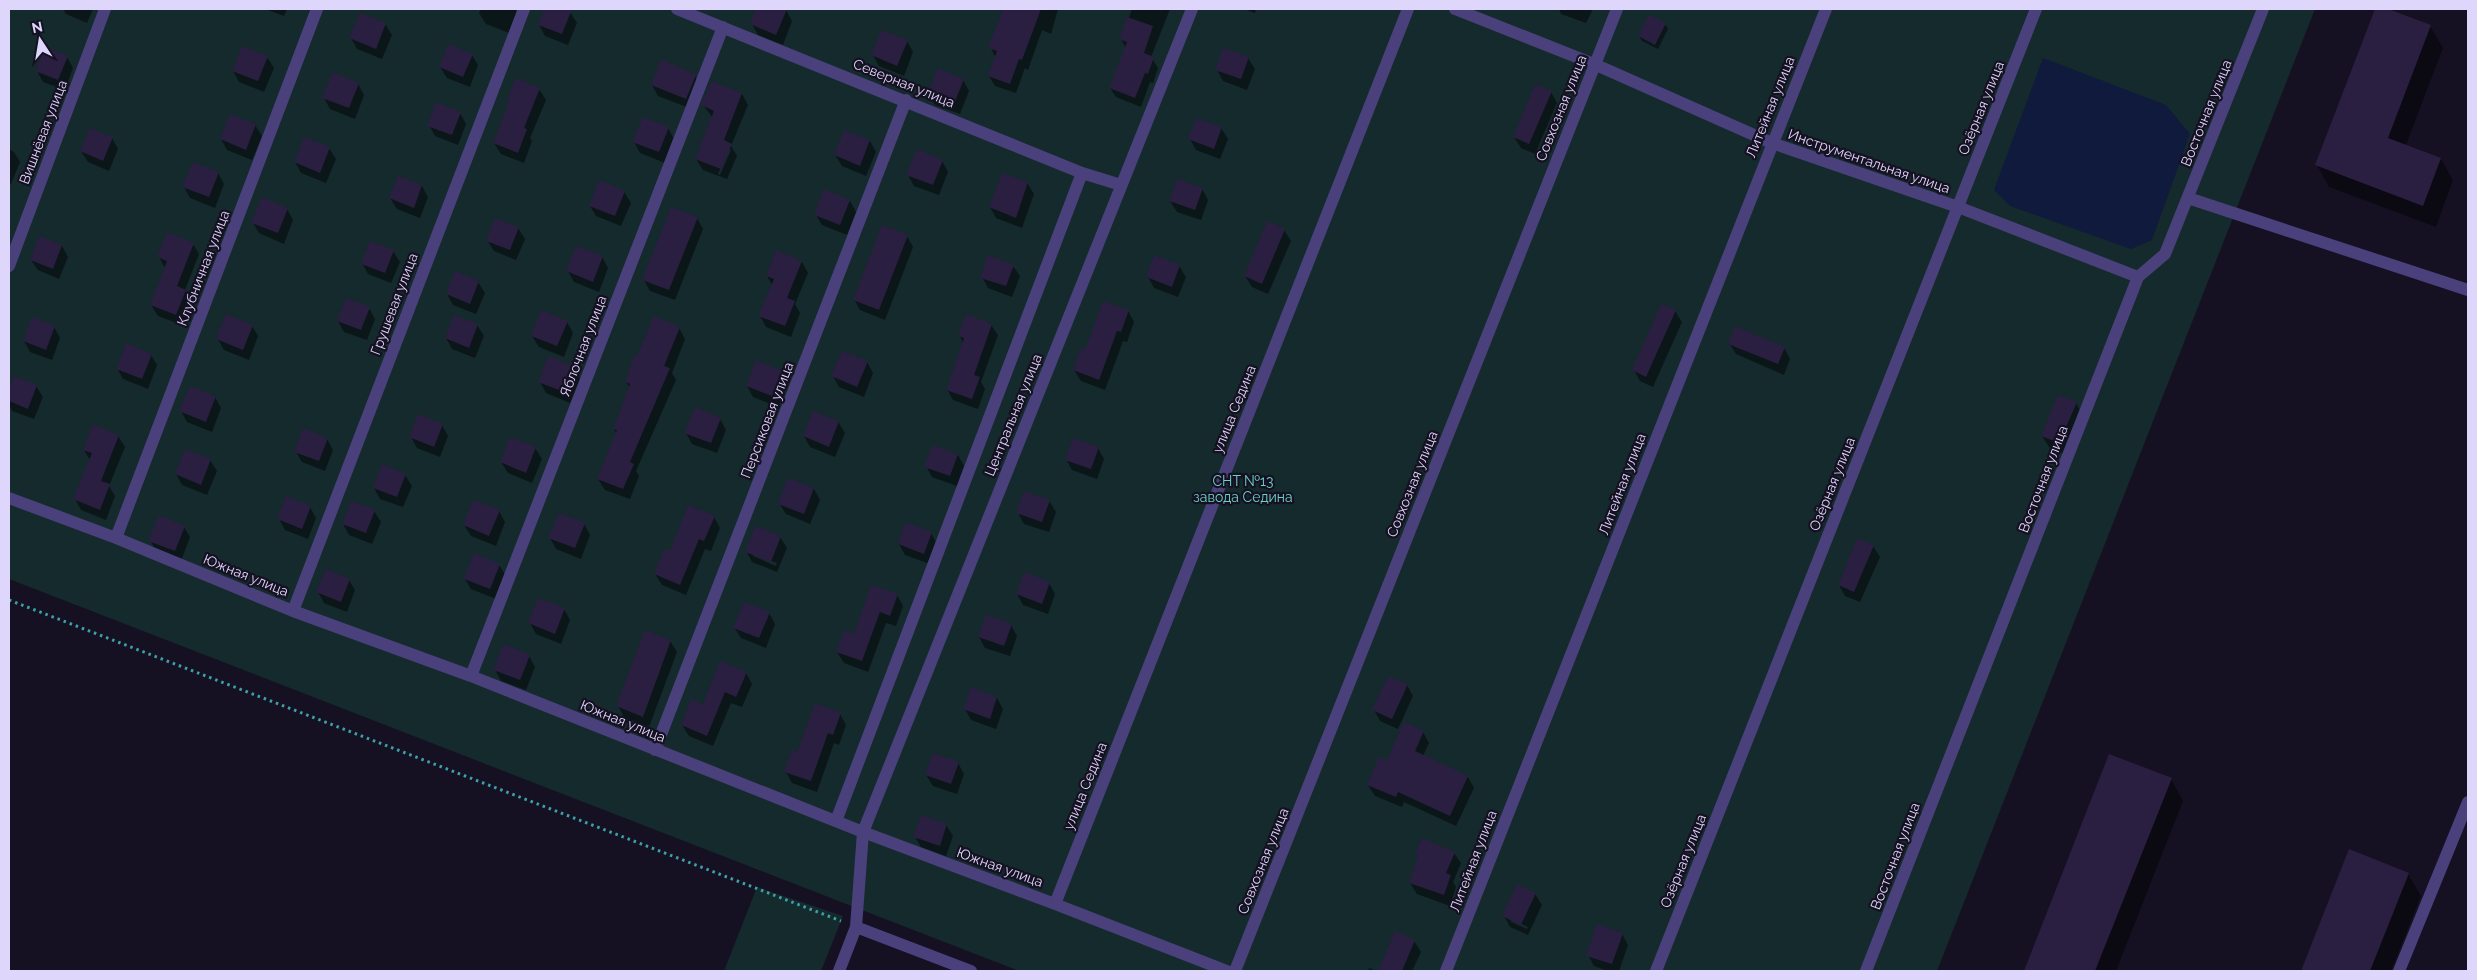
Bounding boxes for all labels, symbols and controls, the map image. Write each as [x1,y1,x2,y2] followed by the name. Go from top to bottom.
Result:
[15,15,65,65] north arrow
[30,18,44,36] text: N
[1532,53,1590,163] street label: Совхозная улица
[1742,54,1798,160] street label: Литейная улица
[851,55,957,111] street label: Северная улица
[2177,57,2235,169] street label: Восточная улица
[1955,59,2007,157] street label: Озёрная улица
[16,78,70,186] street label: Вишнёвая улица
[1786,126,1952,196] street label: Инструментальная улица
[174,208,232,328] street label: Клубничная улица
[367,251,421,357] street label: Грушевая улица
[556,293,610,399] street label: Яблочная улица
[981,352,1045,478] street label: Центральная улица
[737,360,797,480] street label: Персиковая улица
[1209,363,1259,455] street label: улица Седина
[2015,423,2071,535] street label: Восточная улица
[1383,429,1441,539] street label: Совхозная улица
[1595,431,1649,537] street label: Литейная улица
[1806,435,1858,533] street label: Озёрная улица
[1193,473,1293,505] park label: СНТ №13 завода Седина
[201,551,291,599] street label: Южная улица
[578,697,668,745] street label: Южная улица
[1060,740,1110,832] street label: улица Седина
[1867,800,1923,912] street label: Восточная улица
[1234,806,1292,916] street label: Совхозная улица
[1446,808,1500,914] street label: Литейная улица
[1657,812,1709,910] street label: Озёрная улица
[955,844,1045,890] street label: Южная улица

